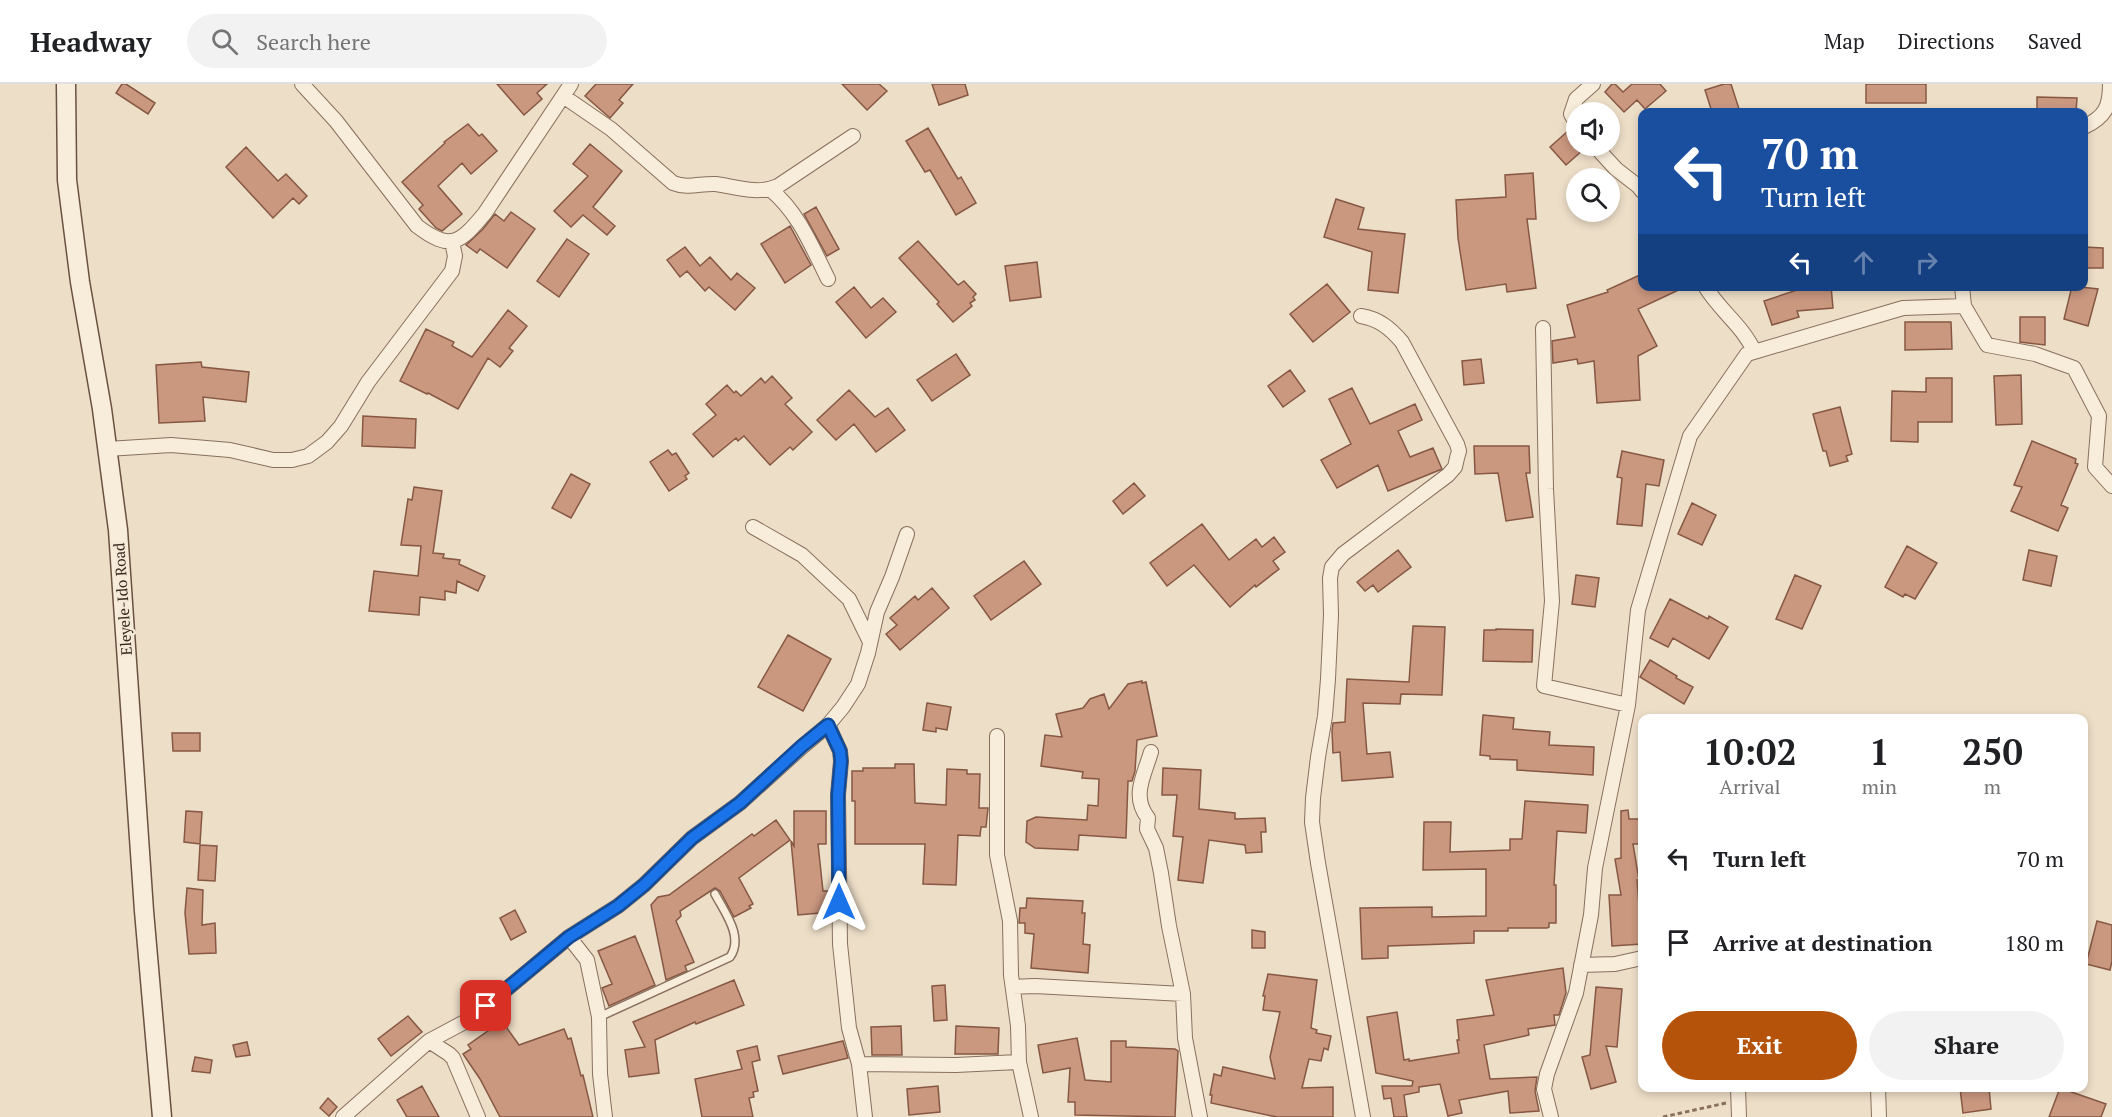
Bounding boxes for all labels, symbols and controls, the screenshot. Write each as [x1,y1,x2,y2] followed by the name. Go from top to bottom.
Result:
[187,14,607,68] search box
[30,23,151,60] text: Headway
[208,25,241,58] icon: search
[256,27,371,56] text: Search here
[1824,27,1865,55] text: Map
[1898,27,1995,55] text: Directions
[2028,27,2082,55] text: Saved
[1566,102,1620,222] map controls
[1566,102,1620,156] button: sound
[1761,125,1859,181] text: 70 m
[1662,132,1740,210] icon: left
[1566,168,1620,222] button: search
[1761,179,1866,215] text: Turn left
[1784,246,1817,279] icon: left
[1847,246,1880,279] icon: ahead
[1910,246,1943,279] icon: right
[108,542,136,656] street label: Eleyele-Ido Road
[1703,728,1797,775] text: 10:02
[1869,728,1890,775] text: 1
[1962,728,2023,775] text: 250
[1719,773,1781,800] text: Arrival
[1862,773,1897,800] text: min
[1984,773,2001,800] text: m
[1662,842,1695,875] icon: left
[1713,844,1806,873] text: Turn left
[2016,844,2064,873] text: 70 m
[807,870,871,934] position arrow
[1662,926,1695,959] icon: arrive
[1713,928,1932,957] text: Arrive at destination
[2004,928,2064,957] text: 180 m
[460,980,511,1031] pin
[469,989,502,1022] icon: arrive
[1662,1011,1857,1080] button: Exit
[1869,1011,2064,1080] button: Share

